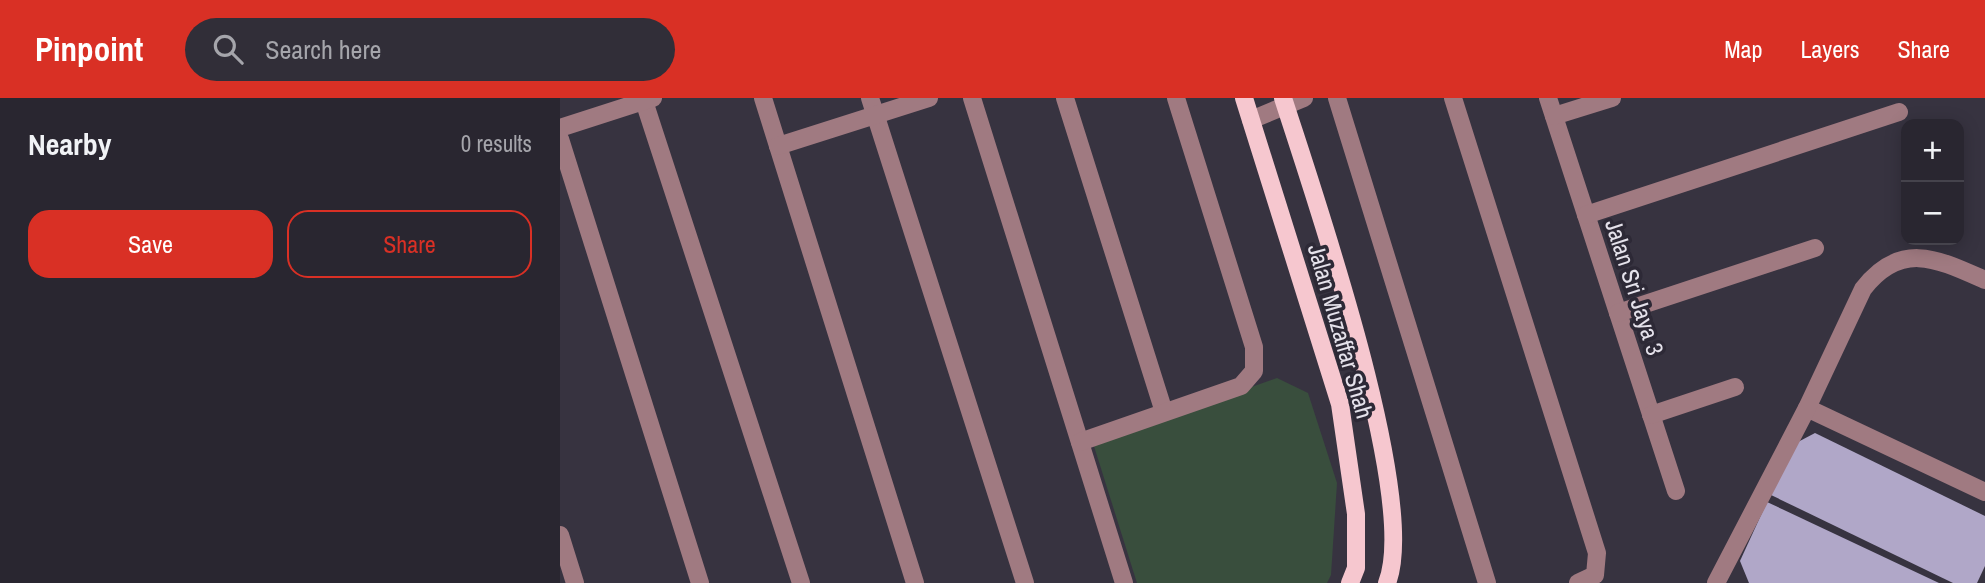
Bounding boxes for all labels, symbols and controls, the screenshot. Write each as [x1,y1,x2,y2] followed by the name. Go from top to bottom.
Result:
[185,18,675,81] search box
[35,27,143,71] text: Pinpoint
[209,30,247,68] icon: search
[265,32,381,67] text: Search here
[1724,33,1762,65] text: Map
[1800,33,1859,65] text: Layers
[1897,33,1950,65] text: Share
[1901,119,1964,245] map controls
[1901,119,1964,182] button: +
[28,124,111,164] text: Nearby
[461,128,532,159] text: 0 results
[1901,182,1964,245] button: −
[28,210,273,278] button: Save
[287,210,532,278] button: Share
[1598,215,1672,359] street label: Jalan Sri Jaya 3
[1301,240,1381,422] street label: Jalan Muzaffar Shah

